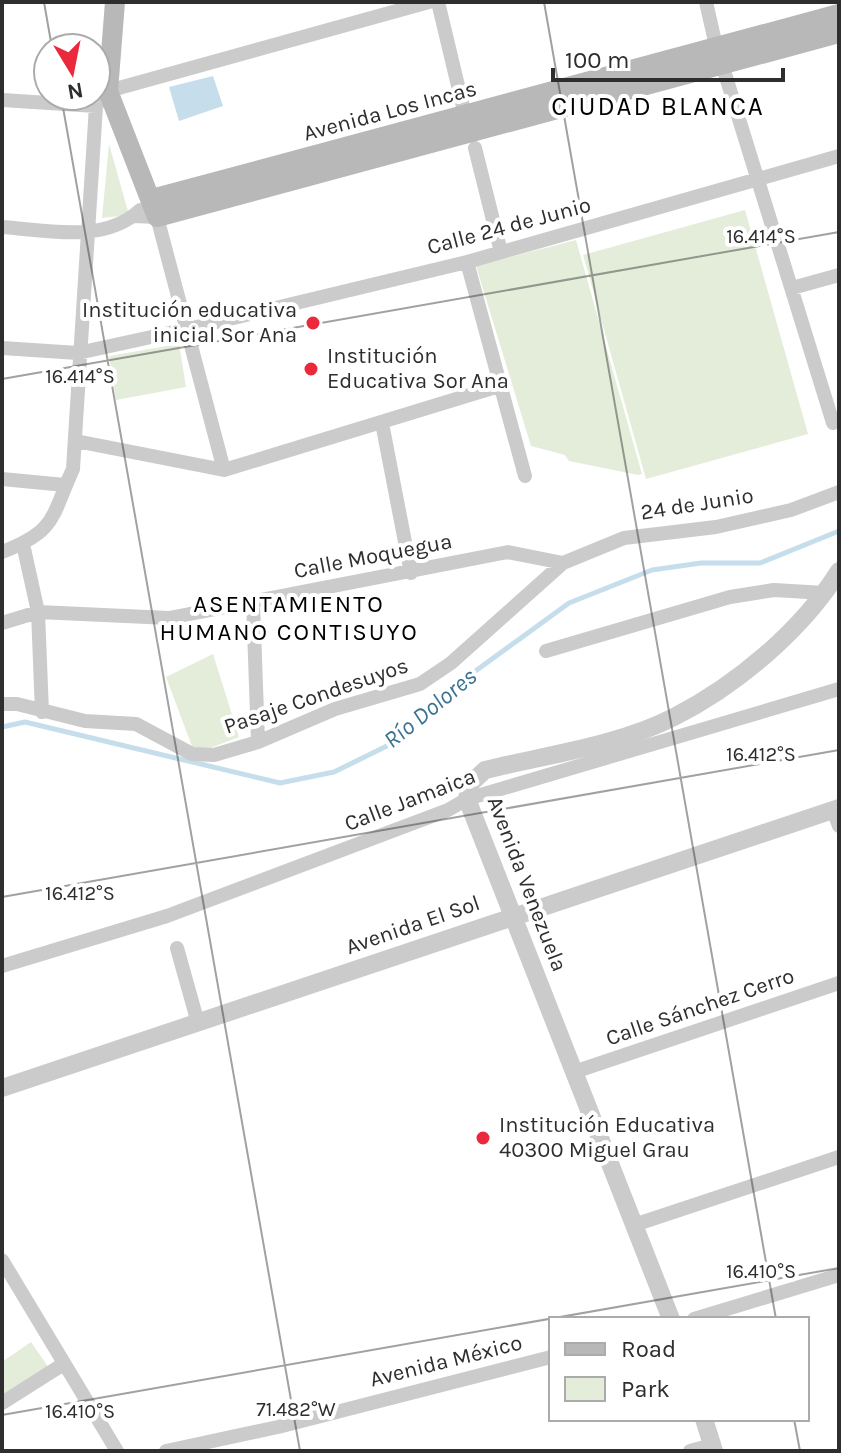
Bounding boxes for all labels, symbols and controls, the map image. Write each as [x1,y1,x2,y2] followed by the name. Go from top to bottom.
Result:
[32,32,112,112] north arrow
[553,32,783,82] scale bar
[565,46,630,74] text: 100 m
[301,75,479,147] street label: Avenida Los Incas
[65,77,85,105] text: N
[551,91,765,122] district label: CIUDAD BLANCA
[424,192,594,260] street label: Calle 24 de Junio
[726,225,796,248] text: 16.414°S
[82,297,297,348] place label: Institución educativa inicial Sor Ana
[304,314,322,332] marker: Institución educativa inicial Sor Ana
[327,343,509,394] place label: Institución Educativa Sor Ana
[302,360,320,378] marker: Institución Educativa Sor Ana
[45,365,115,388] text: 16.414°S
[639,482,755,526] street label: 24 de Junio
[292,528,454,584] street label: Calle Moquegua
[159,590,419,646] district label: ASENTAMIENTO HUMANO CONTISUYO
[220,652,412,740] street label: Pasaje Condesuyos
[378,662,482,754] water label: Río Dolores
[726,743,796,766] text: 16.412°S
[341,763,479,837] street label: Calle Jamaica
[482,793,572,975] street label: Avenida Venezuela
[45,882,115,905] text: 16.412°S
[343,890,483,960] street label: Avenida El Sol
[602,963,798,1051] street label: Calle Sánchez Cerro
[499,1112,715,1163] place label: Institución Educativa 40300 Miguel Grau
[474,1129,492,1147] marker: Institución Educativa 40300 Miguel Grau
[726,1260,796,1283] text: 16.410°S
[549,1317,809,1421] legend
[367,1330,525,1392] street label: Avenida México
[621,1335,676,1363] text: Road
[621,1375,670,1403] text: Park
[256,1398,336,1421] text: 71.482°W
[45,1400,115,1423] text: 16.410°S

